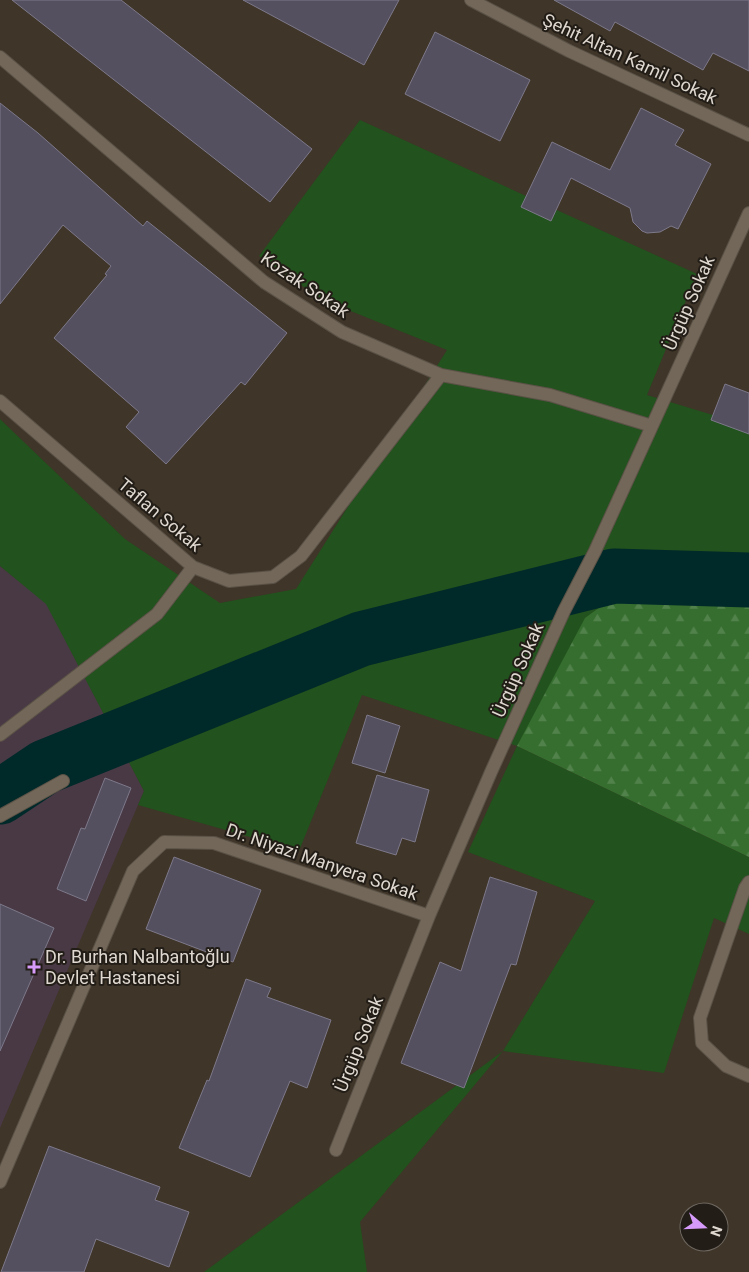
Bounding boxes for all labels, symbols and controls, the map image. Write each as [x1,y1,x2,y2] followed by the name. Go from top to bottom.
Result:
[540,9,722,109] street label: Şehit Altan Kamil Sokak
[257,247,354,322] street label: Kozak Sokak
[658,252,719,353] street label: Ürgüp Sokak
[114,473,207,556] street label: Taflan Sokak
[487,619,548,720] street label: Ürgüp Sokak
[223,819,422,905] street label: Dr. Niyazi Manyera Sokak
[45,946,230,988] place label: Dr. Burhan Nalbantoğlu Devlet Hastanesi
[27,960,41,974] marker: Dr. Burhan Nalbantoğlu Devlet Hastanesi
[330,992,388,1095] street label: Ürgüp Sokak
[679,1202,729,1252] north arrow
[707,1224,725,1239] text: N

